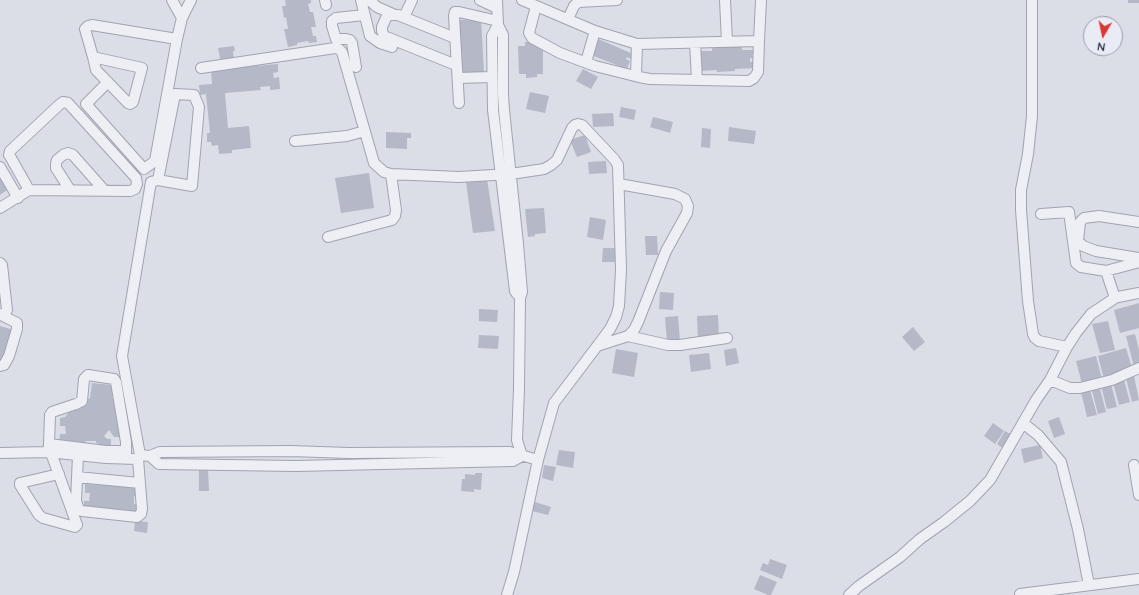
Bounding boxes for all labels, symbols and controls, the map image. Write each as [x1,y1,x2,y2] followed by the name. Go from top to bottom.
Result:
[1083,16,1123,56] north arrow
[1096,39,1106,54] text: N

